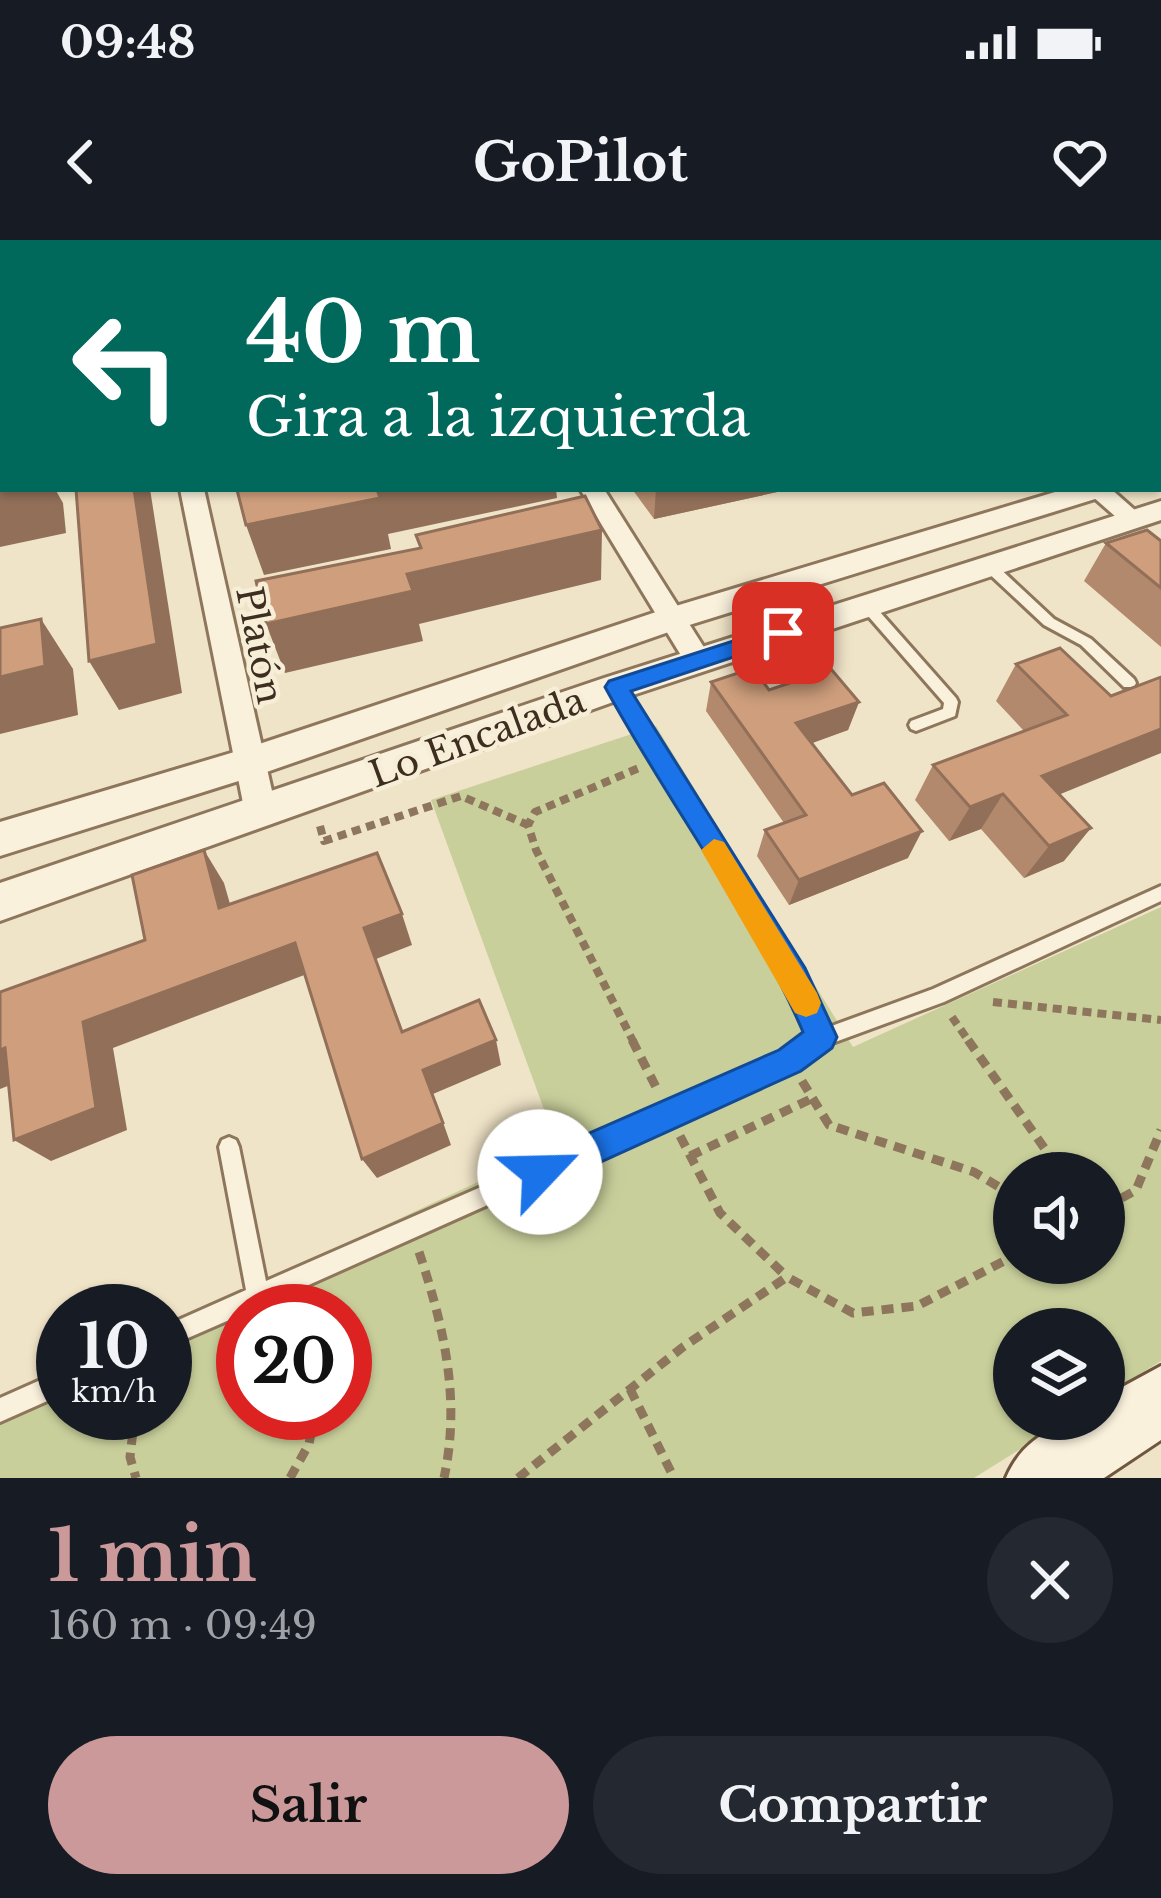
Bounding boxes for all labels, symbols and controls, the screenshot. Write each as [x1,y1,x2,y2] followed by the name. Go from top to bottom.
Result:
[60,14,196,70] text: 09:48
[48,129,114,195] icon: back
[473,129,688,196] text: GoPilot
[1047,129,1113,195] icon: heart
[246,281,480,385] text: 40 m
[48,288,204,444] icon: left
[246,384,750,451] text: Gira a la izquierda
[732,582,834,684] pin
[226,583,293,707] street label: Platón
[750,600,816,666] icon: arrive
[363,678,591,797] street label: Lo Encalada
[477,1109,603,1235] position arrow
[993,1152,1125,1440] map controls
[993,1152,1125,1284] button: sound
[216,1284,372,1440] speed limit sign: 20
[993,1308,1125,1440] button: layers
[78,1310,150,1384] text: 10
[71,1373,157,1410] text: km/h
[48,1511,257,1600] text: 1 min
[987,1517,1113,1643] button: close
[48,1601,317,1650] text: 160 m · 09:49
[48,1736,569,1874] button: Salir
[593,1736,1113,1874] button: Compartir

